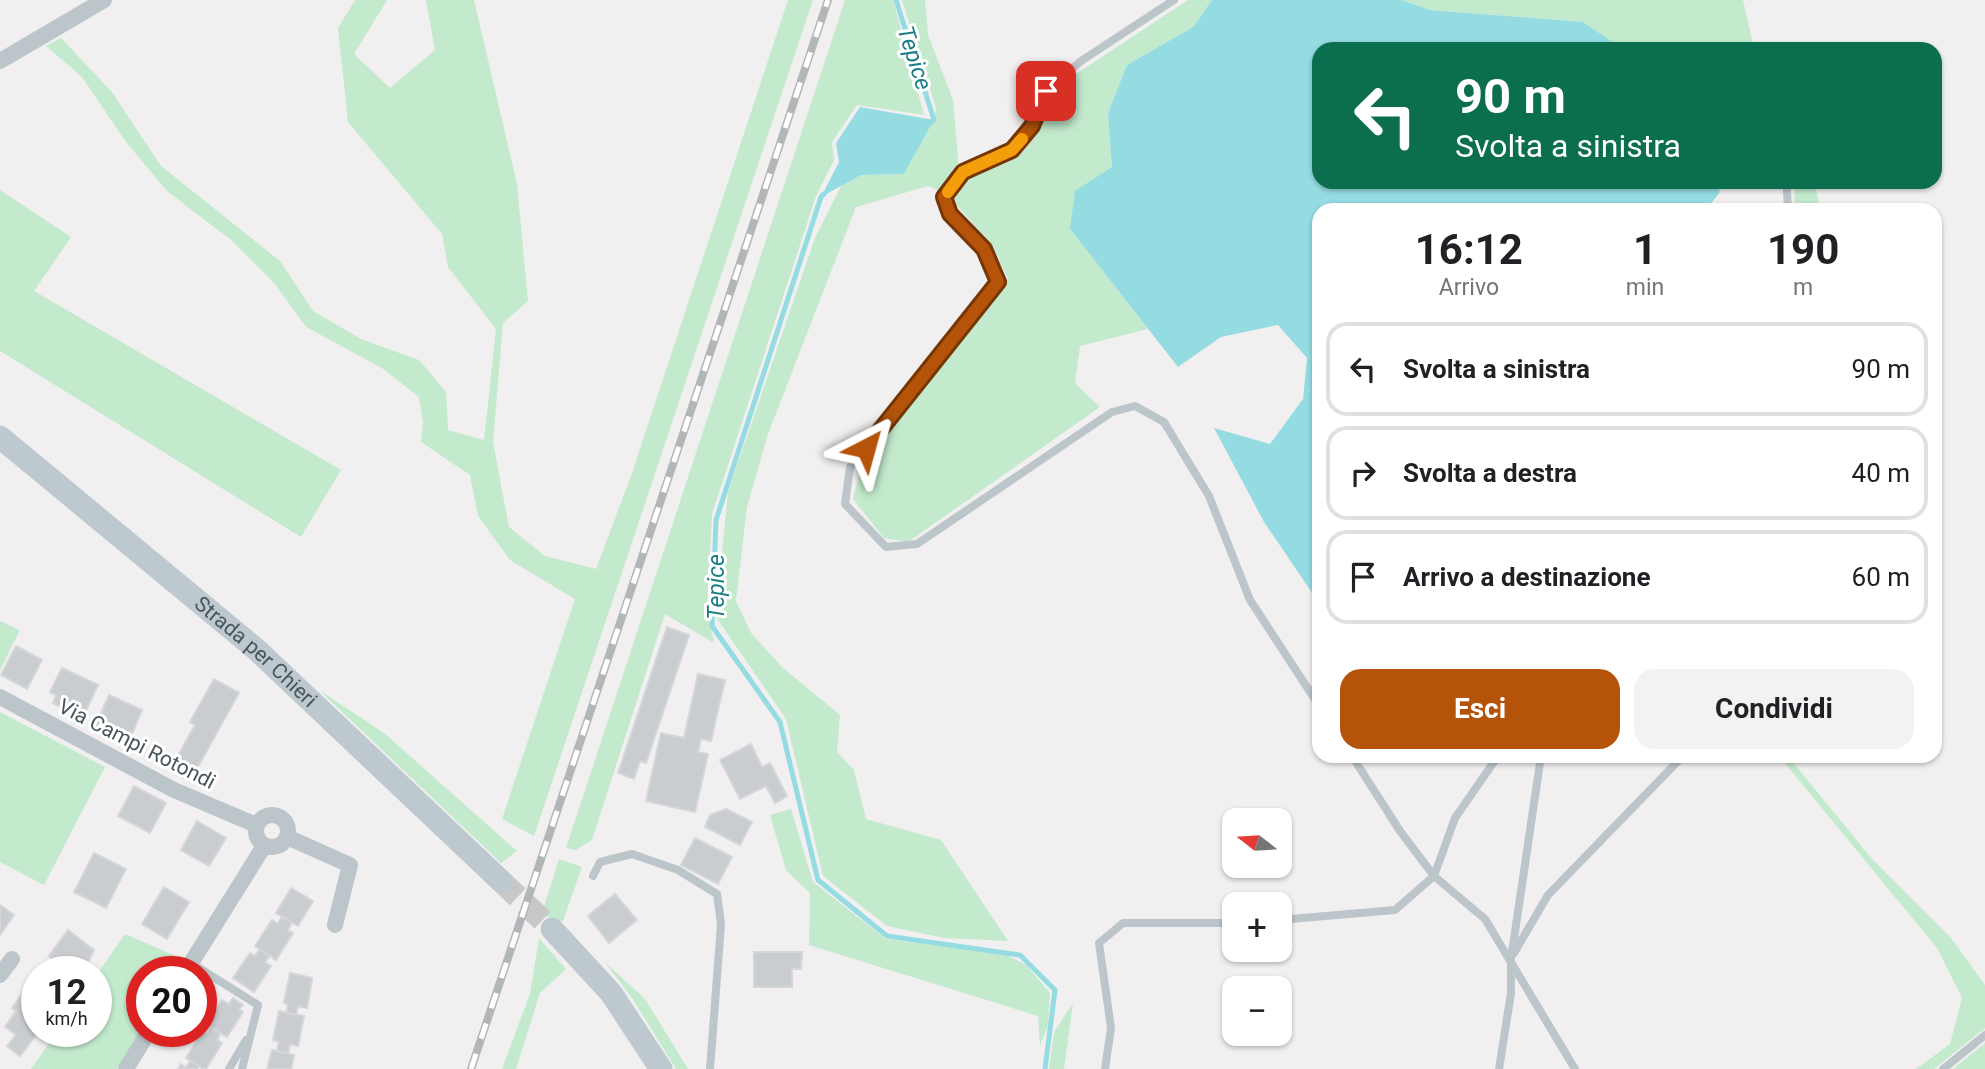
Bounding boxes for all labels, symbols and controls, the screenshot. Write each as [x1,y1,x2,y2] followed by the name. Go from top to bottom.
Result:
[892,23,938,94] water label: Tepice
[1016,61,1076,121] pin
[1455,68,1566,125] text: 90 m
[1340,70,1431,161] icon: left
[1027,72,1065,110] icon: arrive
[1455,127,1681,165] text: Svolta a sinistra
[1415,225,1523,274] text: 16:12
[1633,225,1657,274] text: 1
[1767,225,1839,274] text: 190
[1439,274,1499,301] text: Arrivo
[1626,274,1664,301] text: min
[1793,274,1813,301] text: m
[1344,350,1382,388] icon: left
[1403,354,1590,384] text: Svolta a sinistra
[1852,354,1910,384] text: 90 m
[829,411,903,485] position arrow
[1344,454,1382,492] icon: right
[1403,458,1577,488] text: Svolta a destra
[1852,458,1910,488] text: 40 m
[703,554,730,620] water label: Tepice
[1344,558,1382,596] icon: arrive
[1403,562,1650,592] text: Arrivo a destinazione
[1852,562,1910,592] text: 60 m
[190,591,322,712] street label: Strada per Chieri
[1340,669,1620,749] button: Esci
[1634,669,1914,749] button: Condividi
[55,694,219,794] street label: Via Campi Rotondi
[1222,808,1292,878] north arrow
[1222,808,1292,1046] map controls
[1222,892,1292,962] button: +
[126,956,217,1047] speed limit sign: 20
[46,972,87,1013] text: 12
[1222,976,1292,1046] button: −
[45,1008,88,1029] text: km/h

